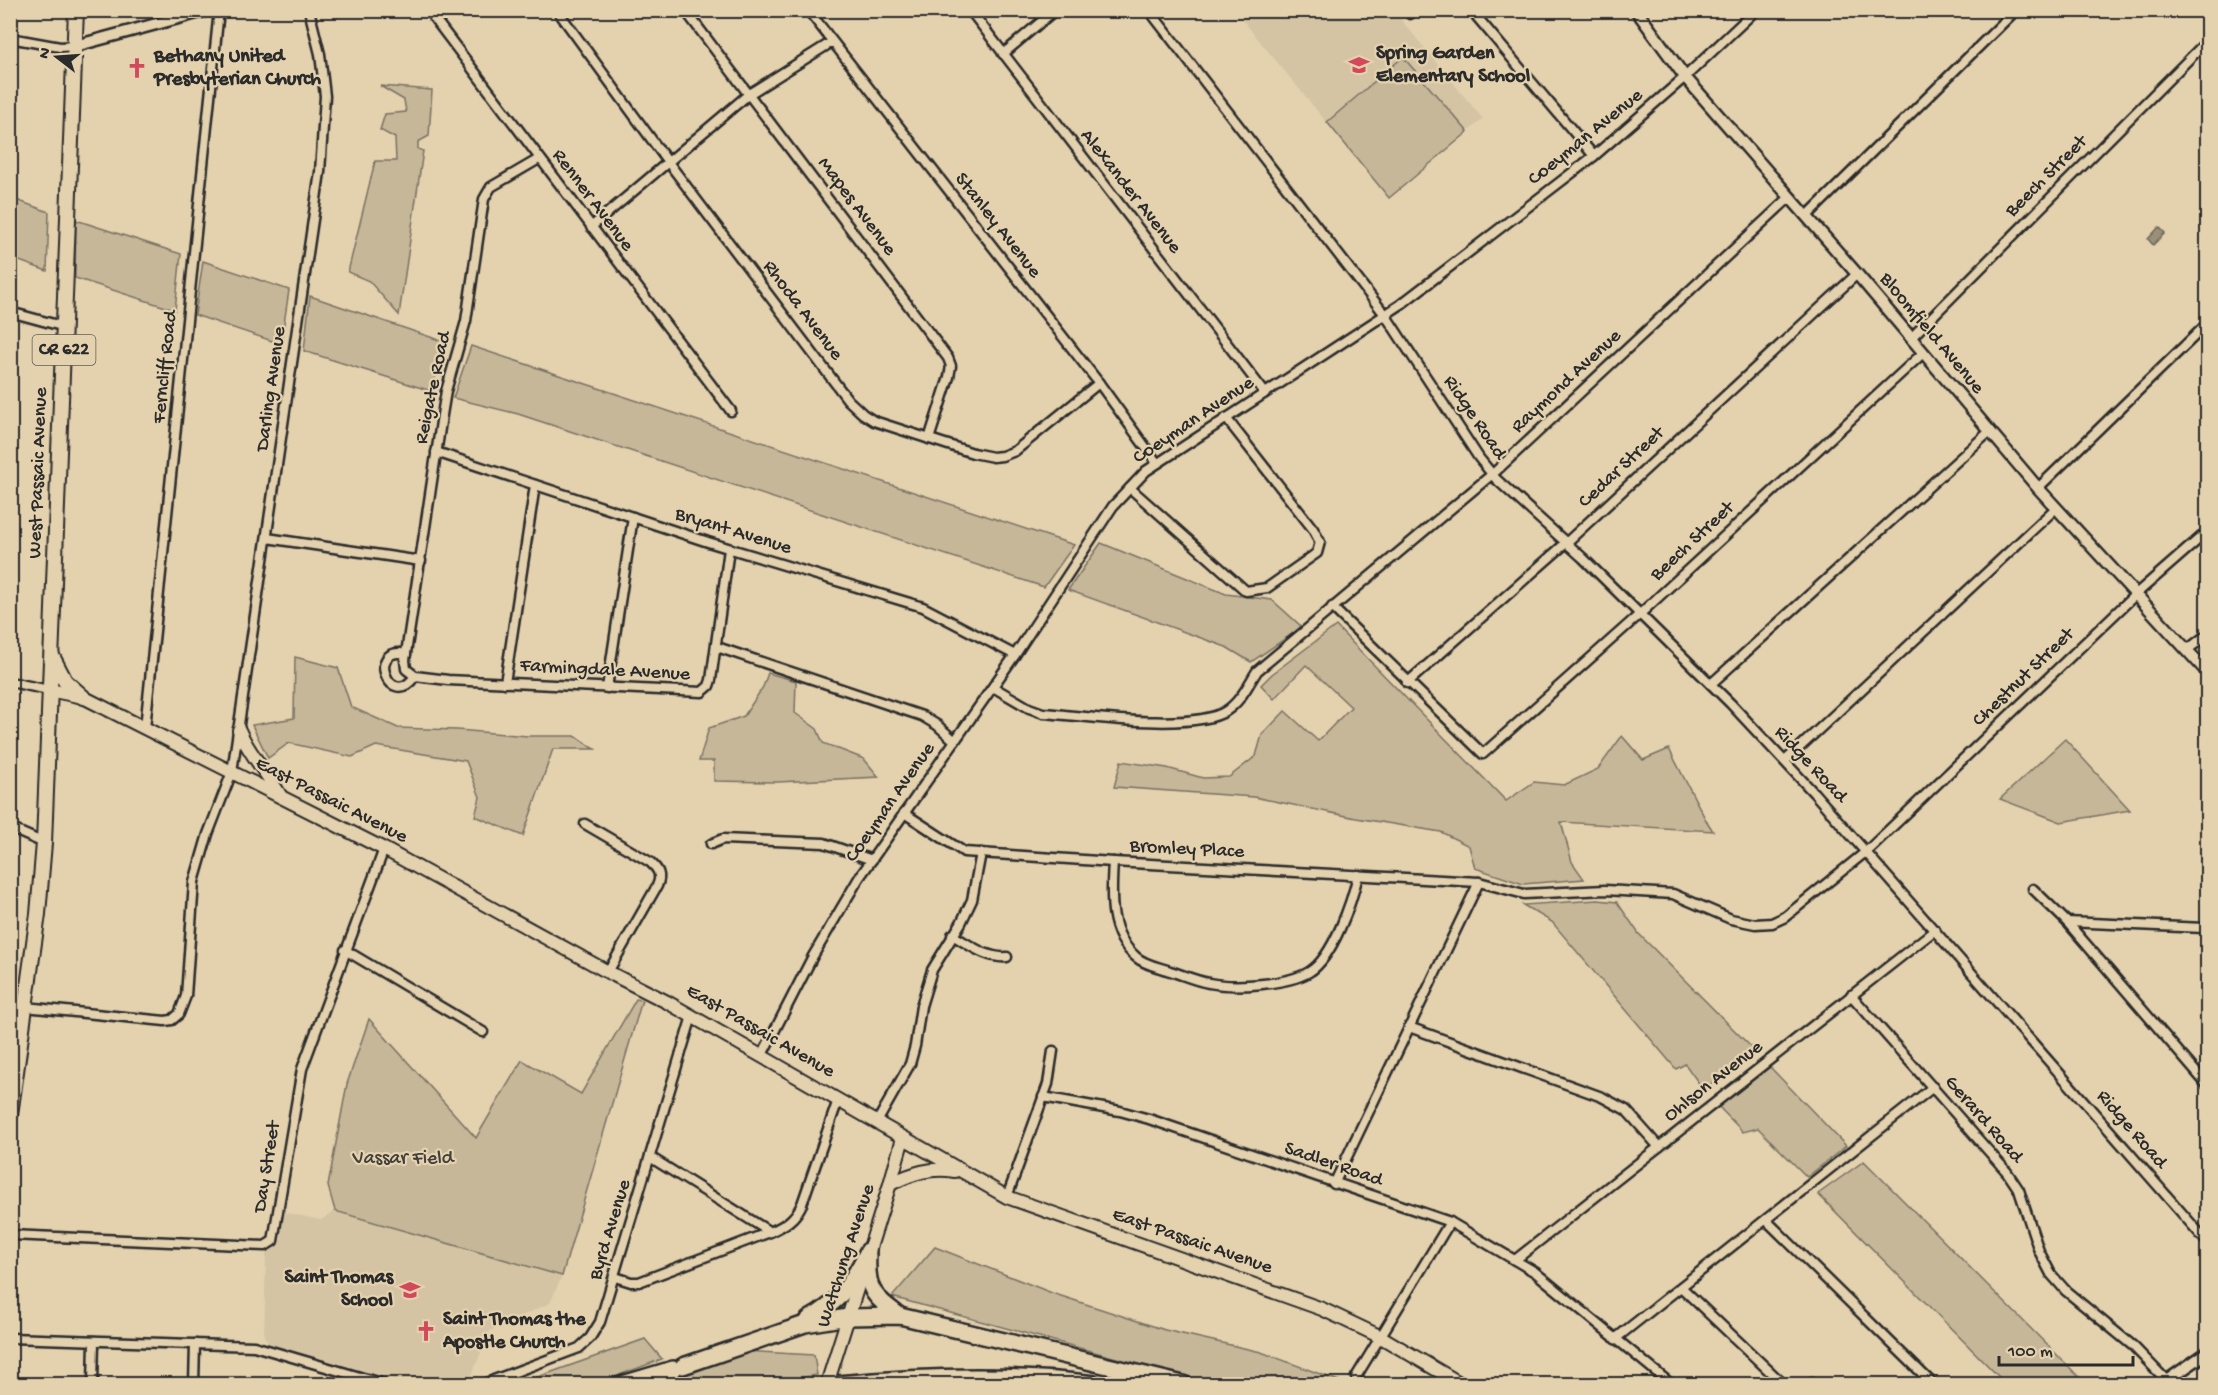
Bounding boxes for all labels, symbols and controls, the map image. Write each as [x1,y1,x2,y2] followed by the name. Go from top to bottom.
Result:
[27,27,87,87] north arrow
[1376,43,1531,89] place label: Spring Garden Elementary School
[35,45,57,61] text: N
[153,46,321,92] place label: Bethany United Presbyterian Church
[1347,53,1371,77] school or university icon: Spring Garden Elementary School
[125,56,149,80] church icon: Bethany United Presbyterian Church
[1524,84,1649,191] street label: Coeyman Avenue
[1074,125,1186,259] street label: Alexander Avenue
[2001,130,2094,223] street label: Beech Street
[546,145,638,257] street label: Renner Avenue
[811,153,901,261] street label: Mapes Avenue
[949,169,1046,284] street label: Stanley Avenue
[757,256,847,366] street label: Rhoda Avenue
[1873,268,1989,400] street label: Bloomfield Avenue
[149,307,184,426] street label: Ferncliff Road
[252,324,292,455] street label: Darling Avenue
[1507,325,1627,439] street label: Raymond Avenue
[411,327,458,446] street label: Reigate Road
[32,335,96,365] road number: CR 622
[1129,372,1259,470] street label: Coeyman Avenue
[1437,372,1512,466] street label: Ridge Road
[25,386,54,559] street label: West Passaic Avenue
[1574,421,1671,514] street label: Cedar Street
[1645,496,1741,587] street label: Beech Street
[671,503,795,561] street label: Bryant Avenue
[1968,622,2081,732] street label: Chestnut Street
[518,655,691,687] street label: Farmingdale Avenue
[1769,722,1853,810] street label: Ridge Road
[841,738,941,867] street label: Coeyman Avenue
[251,753,412,850] street label: East Passaic Avenue
[1128,835,1246,865] street label: Bromley Place
[682,980,839,1084] street label: East Passaic Avenue
[1660,1036,1769,1128] street label: Ohlson Avenue
[1939,1072,2029,1170] street label: Gerard Road
[2091,1086,2173,1176] street label: Ridge Road
[249,1118,287,1216] street label: Day Street
[1281,1137,1387,1193] street label: Sadler Road
[352,1148,456,1171] park label: Vassar Field
[585,1176,637,1284] street label: Byrd Avenue
[813,1181,881,1330] street label: Watchung Avenue
[1109,1204,1276,1280] street label: East Passaic Avenue
[284,1267,395,1313] place label: Saint Thomas School
[398,1278,422,1302] school or university icon: Saint Thomas School
[442,1309,586,1355] place label: Saint Thomas the Apostle Church
[414,1319,438,1343] church icon: Saint Thomas the Apostle Church
[1999,1329,2132,1367] scale bar
[2007,1342,2053,1363] text: 100 m

